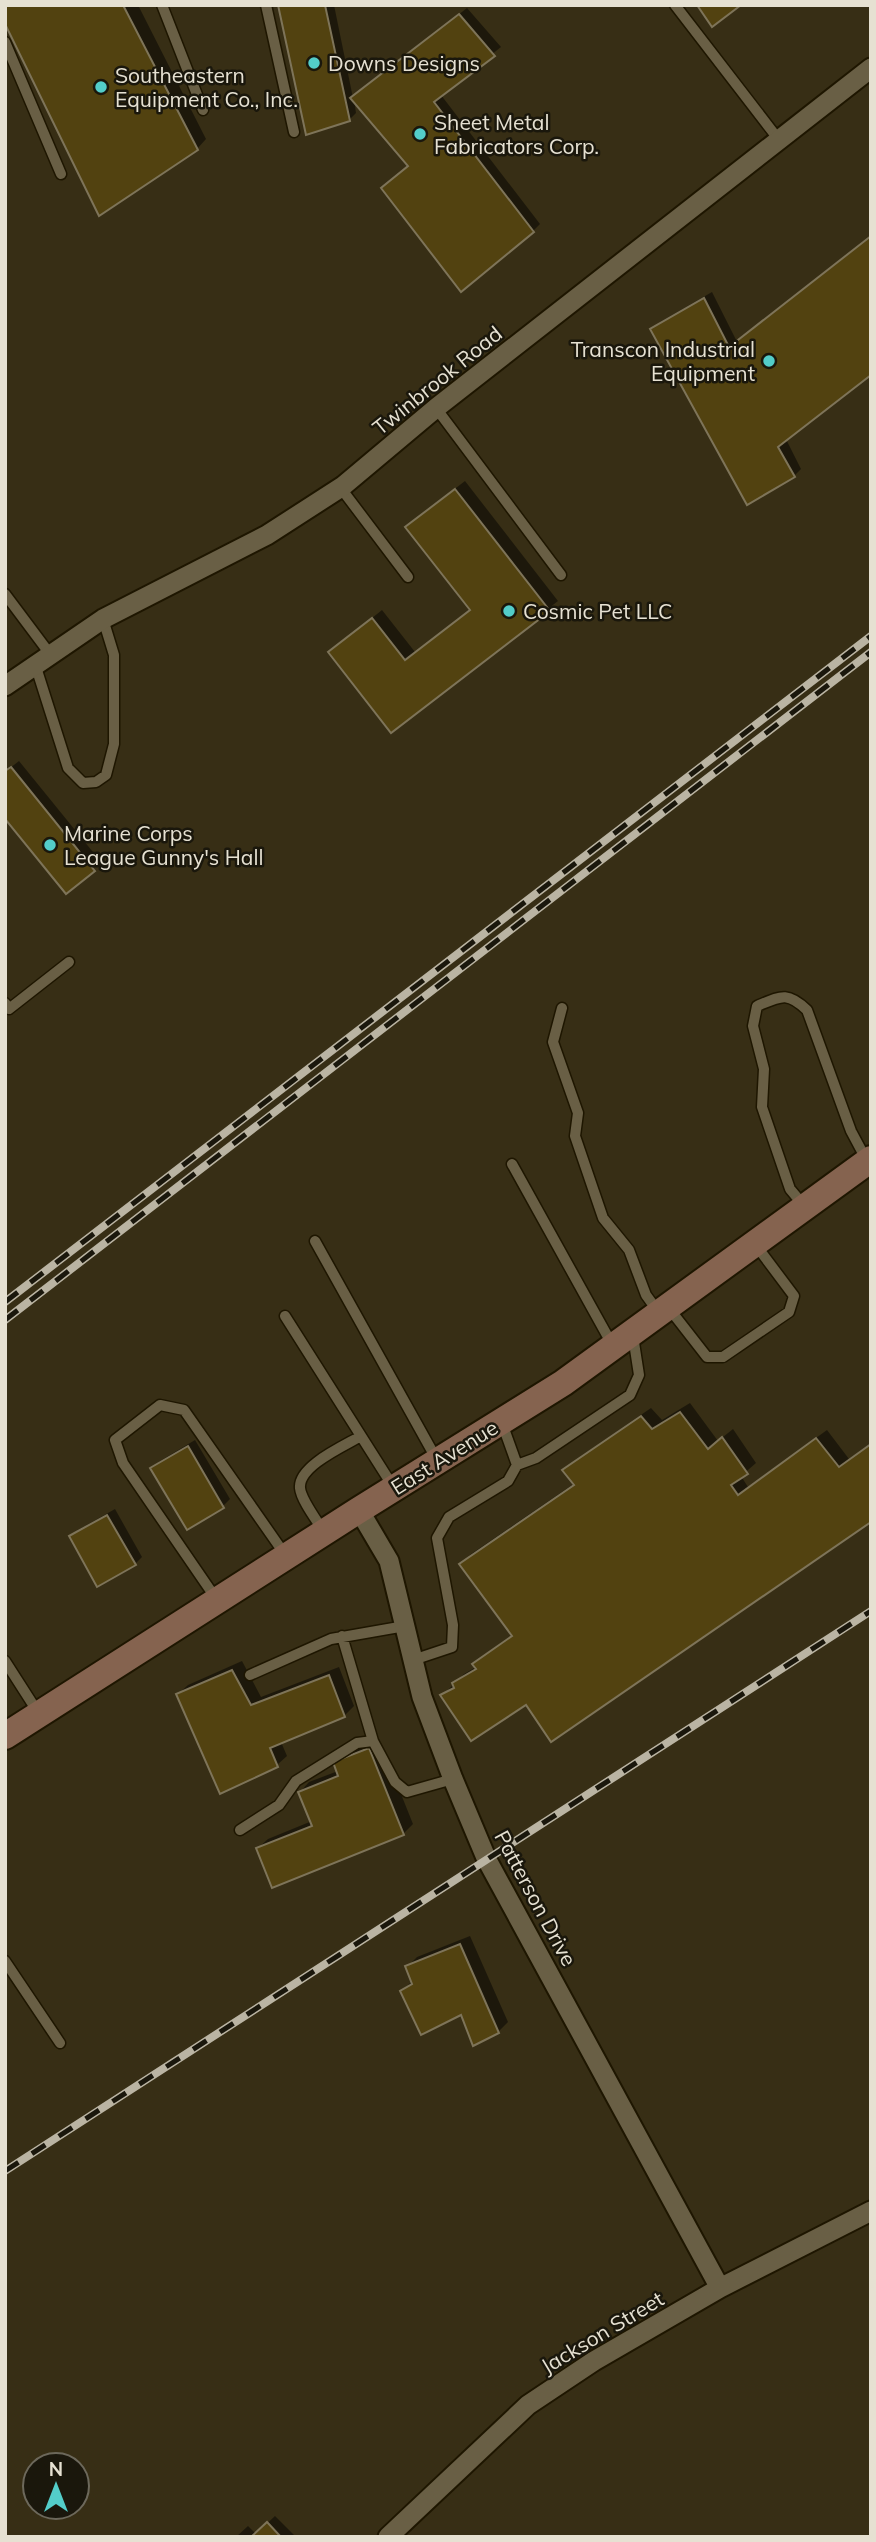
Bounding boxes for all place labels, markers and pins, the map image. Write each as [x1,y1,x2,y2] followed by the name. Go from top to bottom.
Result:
[328,50,480,76] place label: Downs Designs
[306,55,322,71] marker: Downs Designs
[115,62,298,112] place label: Southeastern Equipment Co., Inc.
[93,79,109,95] marker: Southeastern Equipment Co., Inc.
[434,109,599,159] place label: Sheet Metal Fabricators Corp.
[412,126,428,142] marker: Sheet Metal Fabricators Corp.
[571,336,755,386] place label: Transcon Industrial Equipment
[761,353,777,369] marker: Transcon Industrial Equipment
[523,598,672,624] place label: Cosmic Pet LLC
[501,603,517,619] marker: Cosmic Pet LLC
[64,820,263,870] place label: Marine Corps League Gunny's Hall
[42,837,58,853] marker: Marine Corps League Gunny's Hall

